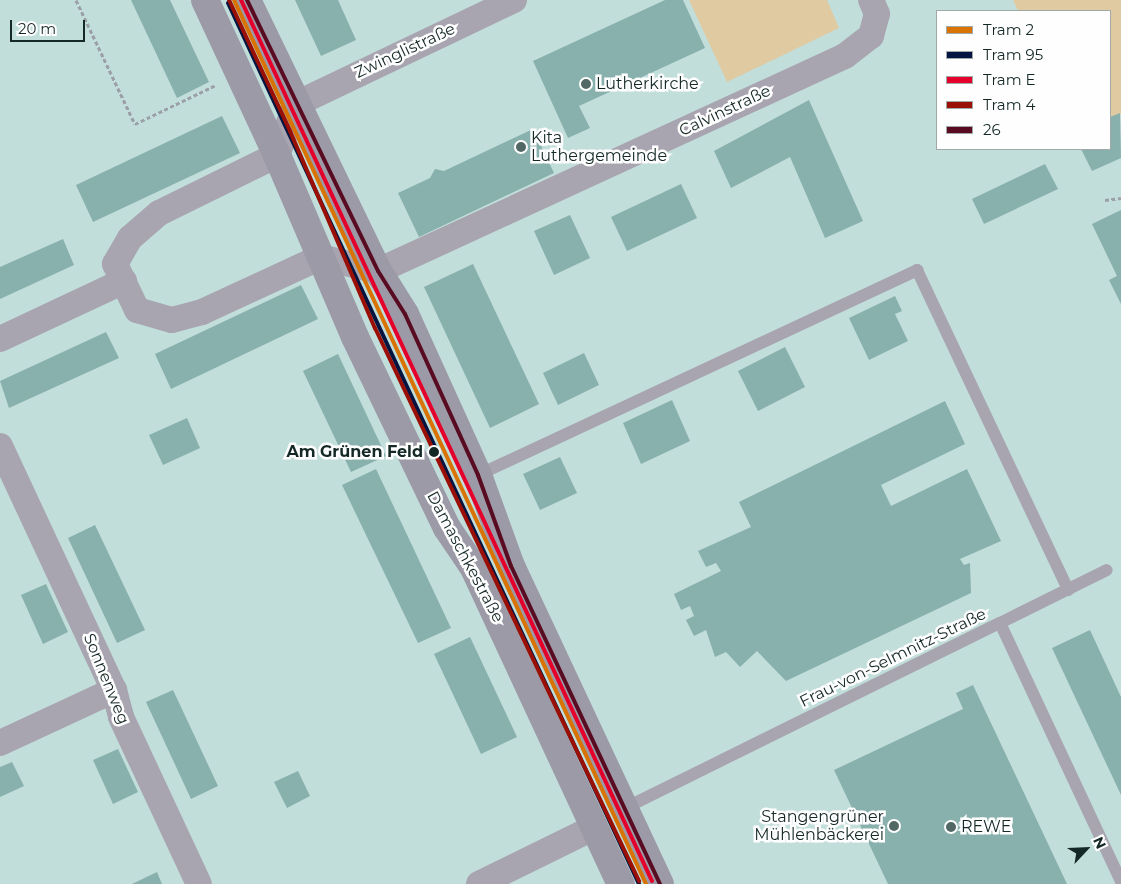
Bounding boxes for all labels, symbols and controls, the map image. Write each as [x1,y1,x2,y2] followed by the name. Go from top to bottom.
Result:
[12,10,88,42] scale bar
[936,10,1111,150] legend
[18,19,56,38] text: 20 m
[352,19,458,83] street label: Zwinglistraße
[983,20,1034,39] text: Tram 2
[983,45,1043,64] text: Tram 95
[983,70,1036,89] text: Tram E
[596,74,699,94] place label: Lutherkirche
[580,78,592,90] marker: Lutherkirche
[676,81,774,141] street label: Calvinstraße
[983,95,1035,114] text: Tram 4
[983,120,1001,139] text: 26
[531,128,667,166] place label: Kita Luthergemeinde
[515,141,527,153] marker: Kita Luthergemeinde
[286,442,423,462] place label: Am Grünen Feld
[427,445,441,459] marker: Am Grünen Feld
[422,488,508,626] street label: Damaschkestraße
[797,604,989,712] street label: Frau-von-Selmnitz-Straße
[79,631,133,727] street label: Sonnenweg
[754,807,884,845] place label: Stangengrüner Mühlenbäckerei
[961,817,1011,837] place label: REWE
[888,820,900,832] marker: Stangengrüner Mühlenbäckerei
[945,821,957,833] marker: REWE
[1061,824,1111,874] north arrow
[1089,834,1110,852] text: N

